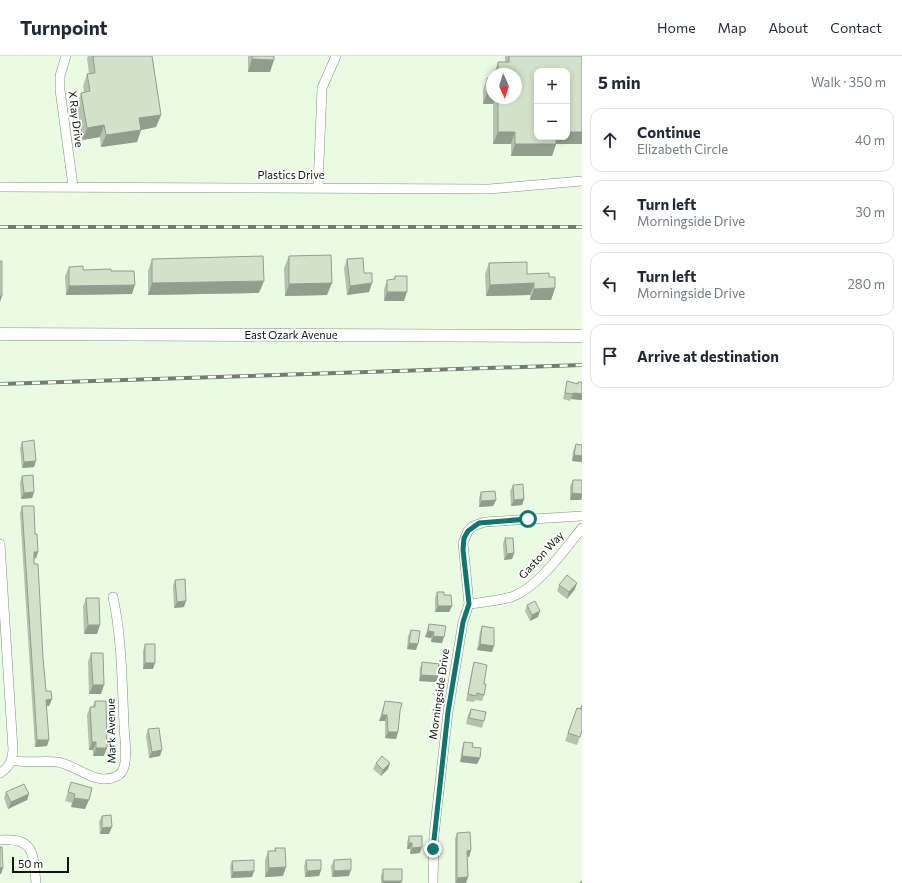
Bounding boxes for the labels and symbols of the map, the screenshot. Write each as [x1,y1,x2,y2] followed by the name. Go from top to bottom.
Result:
[486,68,522,104] north arrow
[67,90,86,148] street label: X Ray Drive
[258,168,325,181] street label: Plastics Drive
[244,328,338,341] street label: East Ozark Avenue
[519,510,537,528] route start
[515,528,566,581] street label: Gaston Way
[426,648,451,740] street label: Morningside Drive
[103,698,118,764] street label: Mark Avenue
[424,840,442,858] route end
[12,855,69,874] scale bar

